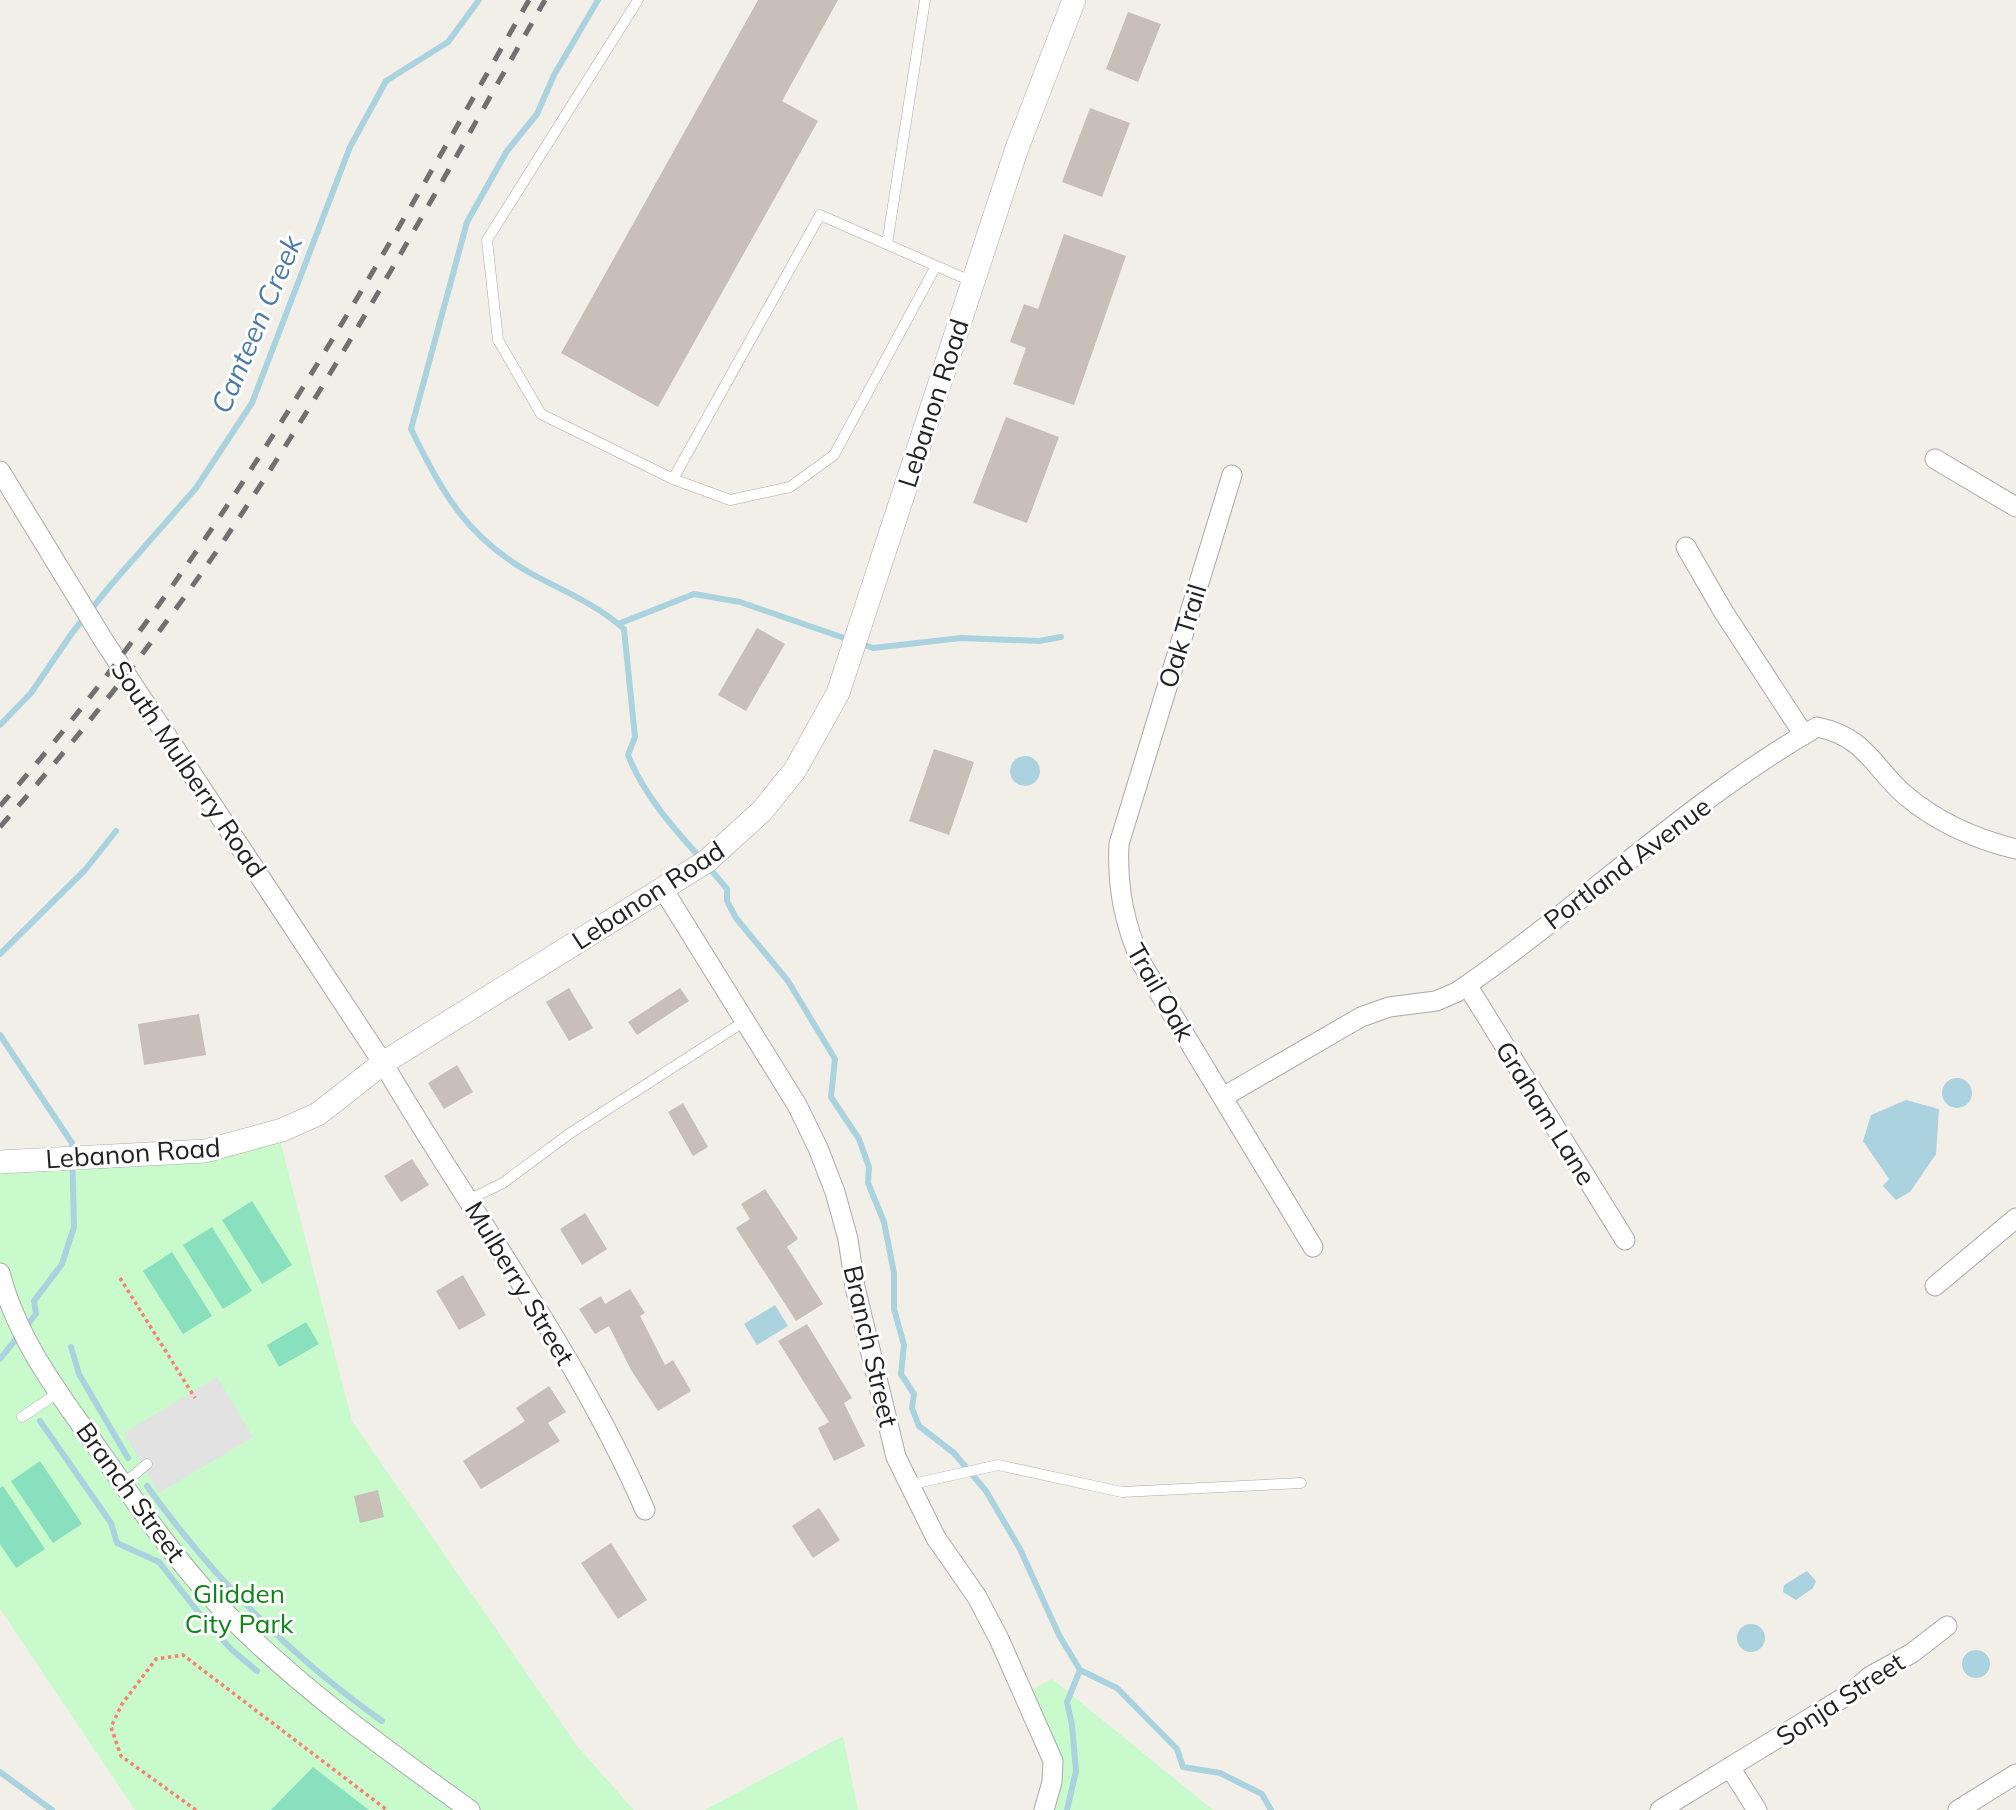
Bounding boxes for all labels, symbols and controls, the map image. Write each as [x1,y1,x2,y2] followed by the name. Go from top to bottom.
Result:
[203,228,310,418] water label: Canteen Creek
[890,315,976,491] street label: Lebanon Road
[1151,580,1213,692] street label: Oak Trail
[104,654,274,884] street label: South Mulberry Road
[1537,790,1717,936] street label: Portland Avenue
[566,833,730,957] street label: Lebanon Road
[1120,937,1202,1047] street label: Trail Oak
[1489,1035,1603,1191] street label: Graham Lane
[44,1130,222,1176] street label: Lebanon Road
[458,1195,582,1371] street label: Mulberry Street
[836,1262,906,1430] street label: Branch Street
[69,1416,193,1568] street label: Branch Street
[185,1577,294,1640] park label: Glidden City Park
[1769,1645,1911,1753] street label: Sonja Street

